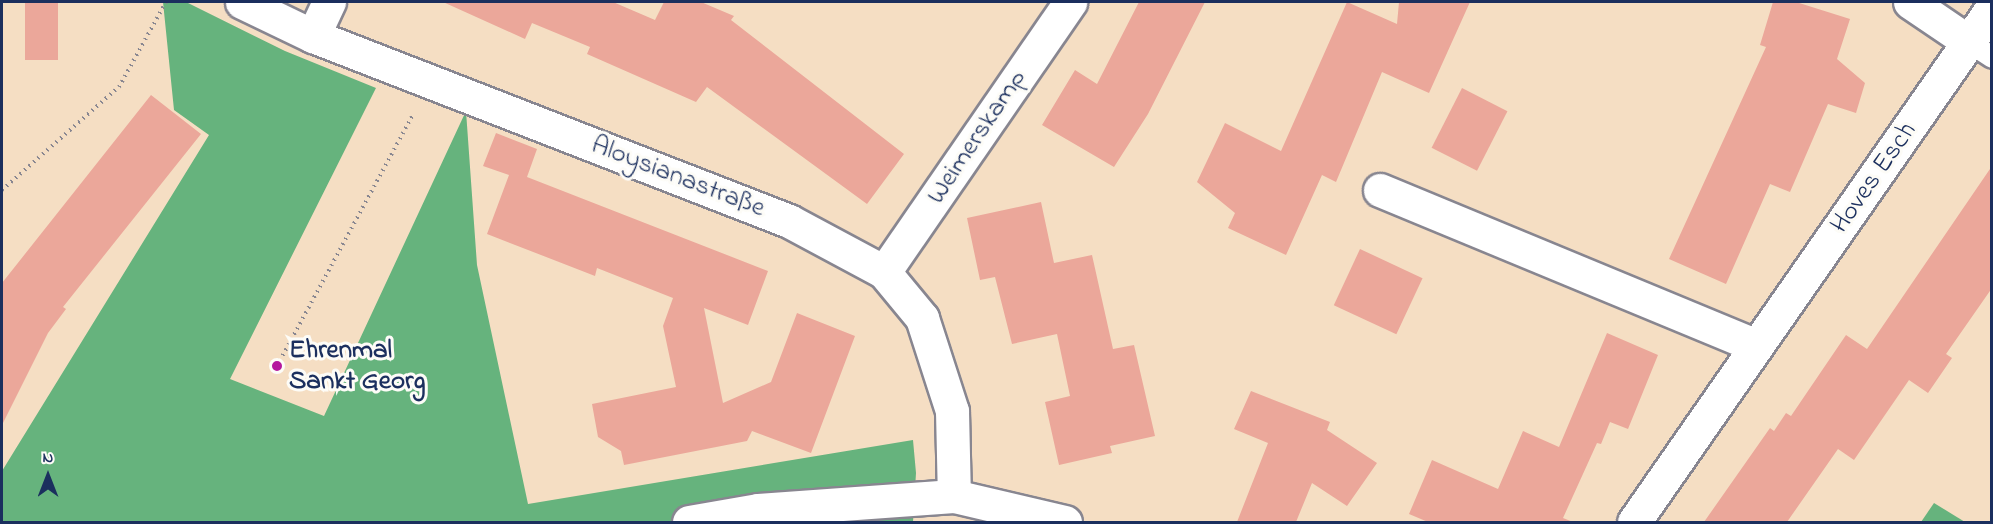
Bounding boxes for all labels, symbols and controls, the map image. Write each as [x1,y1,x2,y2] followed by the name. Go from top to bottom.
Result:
[920,64,1034,210] street label: Weimerskamp
[1824,116,1924,240] street label: Hoves Esch
[587,129,769,225] street label: Aloysianastraße
[289,334,425,397] place label: Ehrenmal Sankt Georg
[270,359,284,373] marker: Ehrenmal Sankt Georg
[18,446,78,506] north arrow
[43,446,53,470] text: N

